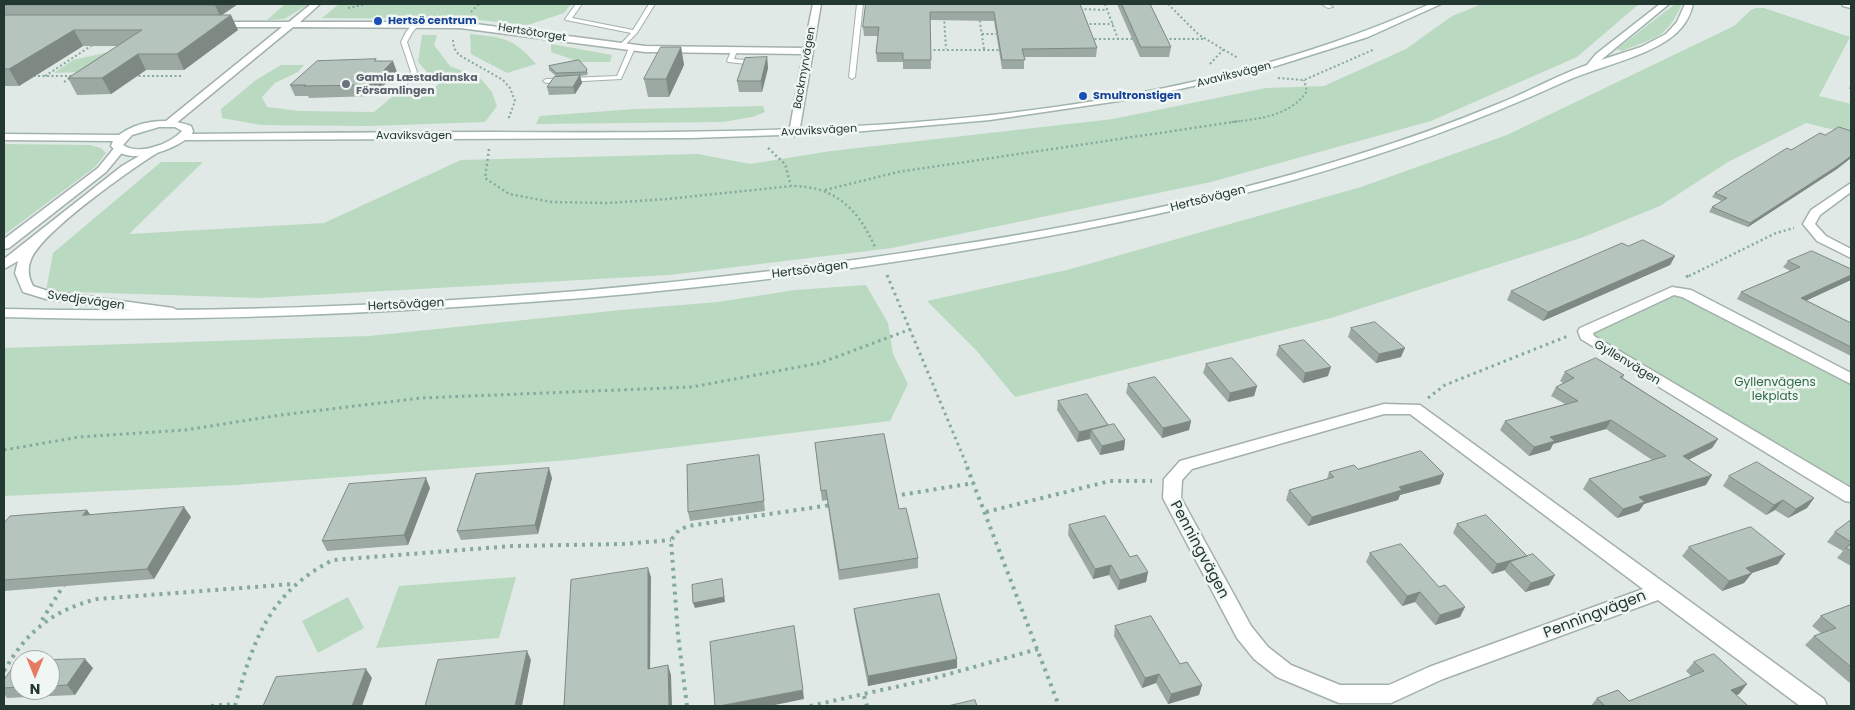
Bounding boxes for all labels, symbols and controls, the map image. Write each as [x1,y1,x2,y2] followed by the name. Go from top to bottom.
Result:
[388,14,477,28] place label: Hertsö centrum
[372,15,384,27] marker: Hertsö centrum
[497,21,567,45] street label: Hertsötorget
[791,26,819,110] street label: Backmyrvägen
[1195,59,1273,91] street label: Avaviksvägen
[356,71,478,97] place label: Gamla Læstadianska Församlingen
[340,78,352,90] marker: Gamla Læstadianska Församlingen
[1093,89,1181,103] place label: Smultronstigen
[1077,90,1089,102] marker: Smultronstigen
[781,122,857,140] street label: Avaviksvägen
[376,129,452,143] street label: Avaviksvägen
[1169,183,1247,215] street label: Hertsövägen
[771,258,849,282] street label: Hertsövägen
[46,288,126,314] street label: Svedjevägen
[367,296,445,314] street label: Hertsövägen
[1591,337,1663,389] street label: Gyllenvägen
[1734,376,1816,404] park label: Gyllenvägens lekplats
[1166,498,1232,602] street label: Penningvägen
[1541,587,1649,643] street label: Penningvägen
[10,650,60,700] north arrow
[30,679,40,699] text: N

